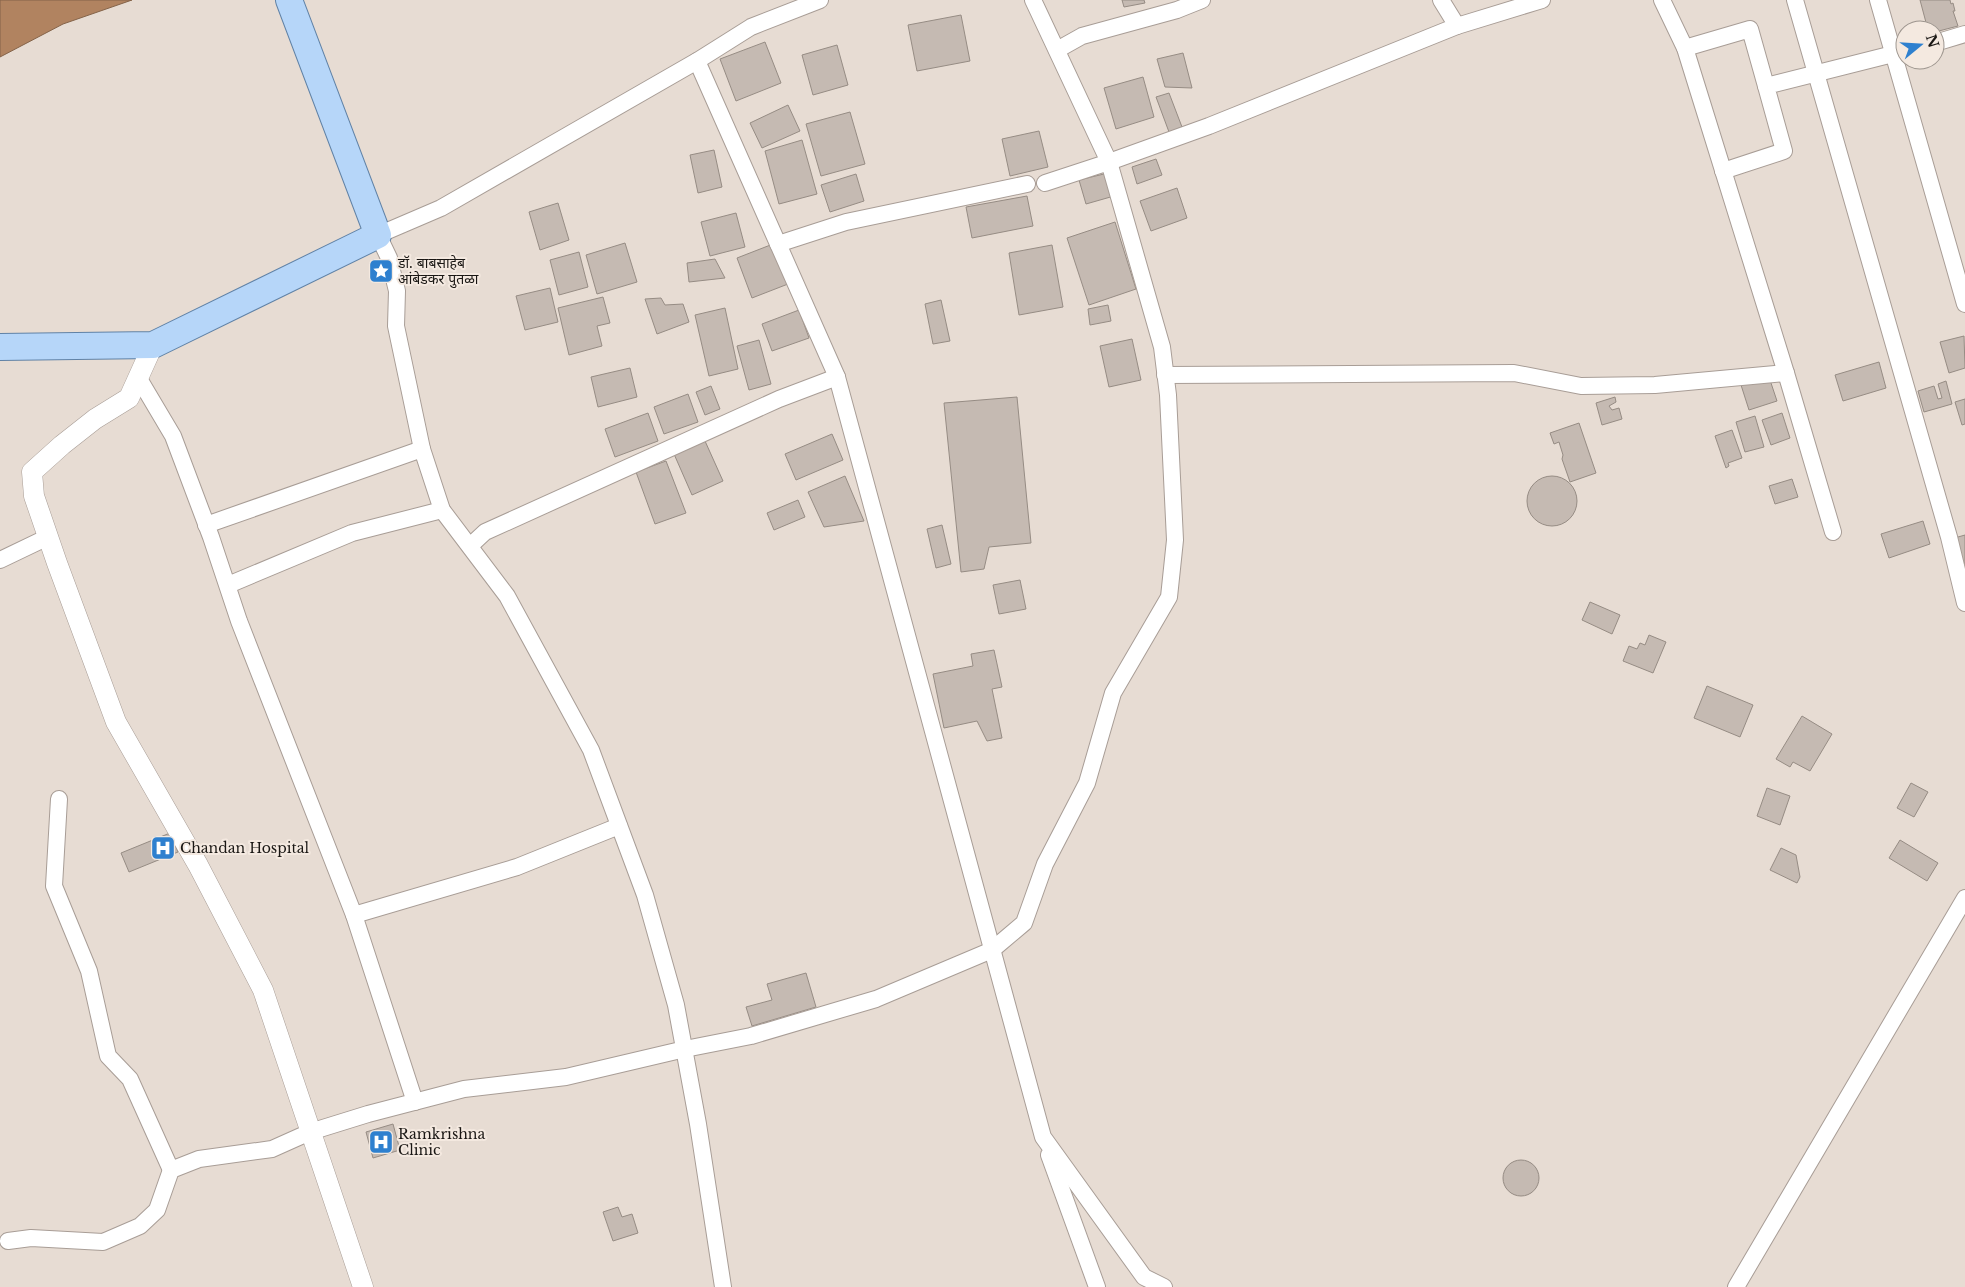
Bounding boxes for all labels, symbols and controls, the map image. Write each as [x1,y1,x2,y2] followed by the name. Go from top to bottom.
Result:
[1895,20,1945,70] north arrow
[1922,32,1943,50] text: N
[397,254,479,289] place label: डॉ. बाबसाहेब आंबेडकर पुतळा
[368,258,394,284] place icon: डॉ. बाबसाहेब आंबेडकर पुतळा
[150,835,176,861] hospital icon: Chandan Hospital
[180,839,310,857] place label: Chandan Hospital
[398,1125,486,1159] place label: Ramkrishna Clinic
[368,1129,394,1155] hospital icon: Ramkrishna Clinic

